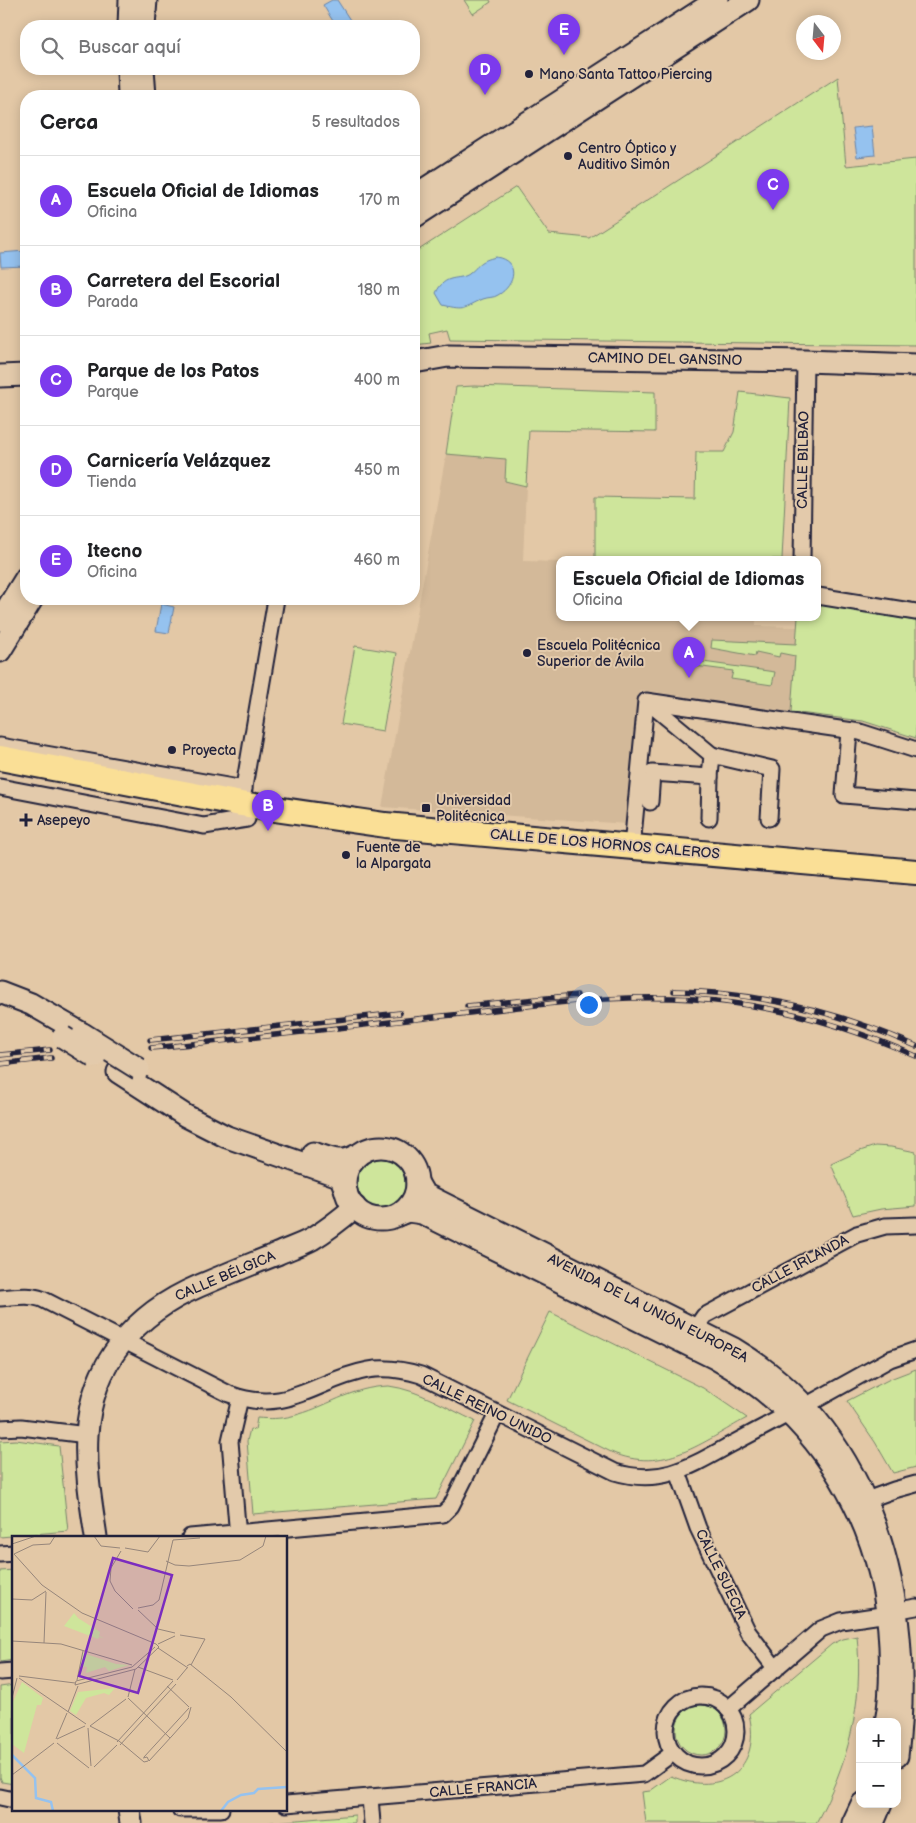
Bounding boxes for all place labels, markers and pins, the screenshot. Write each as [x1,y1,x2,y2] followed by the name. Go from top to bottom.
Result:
[548,14,580,55] pin: E
[469,54,501,95] pin: D
[539,66,712,83] place label: Mano Santa Tattoo Piercing
[523,68,535,80] marker: Mano Santa Tattoo Piercing
[578,139,677,173] place label: Centro Óptico y Auditivo Simón
[562,150,574,162] marker: Centro Óptico y Auditivo Simón
[757,169,789,210] pin: C
[537,637,660,670] place label: Escuela Politécnica Superior de Ávila
[673,637,705,678] pin: A
[521,647,533,659] marker: Escuela Politécnica Superior de Ávila
[182,742,236,759] place label: Proyecta
[166,744,178,756] marker: Proyecta
[252,790,284,831] pin: B
[436,792,511,825] place label: Universidad Politécnica
[420,802,432,814] marker: Universidad Politécnica
[37,812,90,829] place label: Asepeyo
[19,813,33,827] marker: Asepeyo
[356,839,431,872] place label: Fuente de la Alpargata
[340,849,352,861] marker: Fuente de la Alpargata

